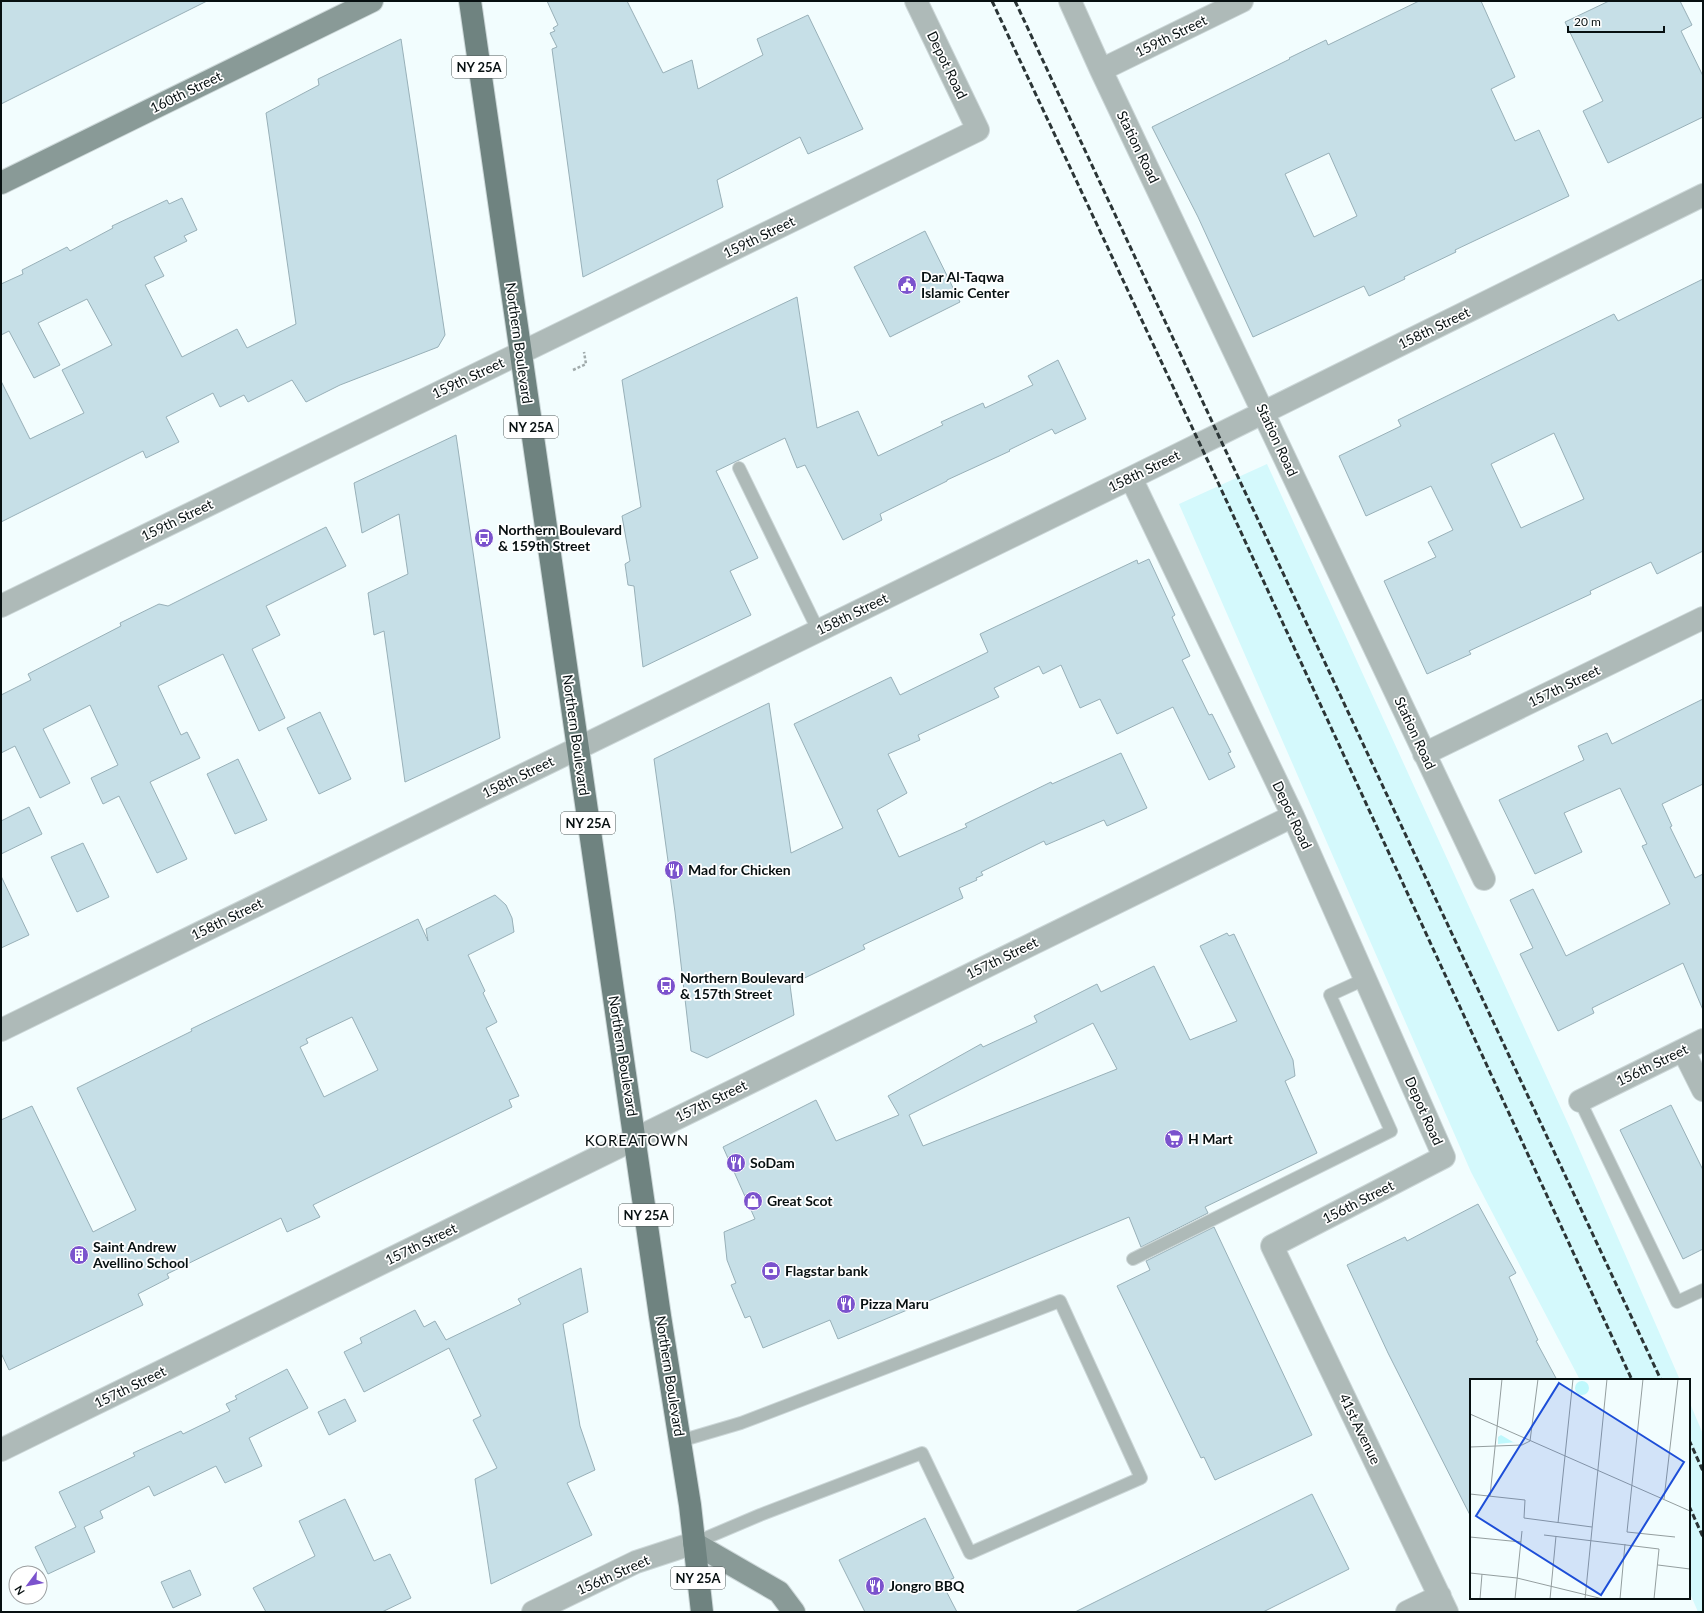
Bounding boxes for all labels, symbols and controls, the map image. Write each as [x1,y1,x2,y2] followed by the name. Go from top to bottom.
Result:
[1568,8,1664,34] scale bar
[1132,11,1209,60] street label: 159th Street
[1574,14,1601,29] text: 20 m
[924,28,971,101] street label: Depot Road
[452,56,506,78] road number: NY 25A
[147,67,224,116] street label: 160th Street
[1114,108,1163,186] street label: Station Road
[720,212,797,261] street label: 159th Street
[921,268,1010,301] place label: Dar Al-Taqwa Islamic Center
[896,274,918,296] public building icon: Dar Al-Taqwa Islamic Center
[503,281,536,405] street label: Northern Boulevard
[1395,303,1472,352] street label: 158th Street
[429,353,507,402] street label: 159th Street
[1253,401,1302,479] street label: Station Road
[504,416,558,438] road number: NY 25A
[1105,446,1182,495] street label: 158th Street
[138,495,215,544] street label: 159th Street
[498,521,622,554] place label: Northern Boulevard & 159th Street
[473,527,495,549] bus stop icon: Northern Boulevard & 159th Street
[813,589,890,638] street label: 158th Street
[1525,661,1602,710] street label: 157th Street
[560,673,593,797] street label: Northern Boulevard
[1391,694,1440,772] street label: Station Road
[479,752,556,801] street label: 158th Street
[1269,778,1316,852] street label: Depot Road
[561,812,615,834] road number: NY 25A
[663,859,685,881] restaurant icon: Mad for Chicken
[688,861,791,878] place label: Mad for Chicken
[188,894,265,943] street label: 158th Street
[963,933,1040,982] street label: 157th Street
[680,969,804,1002] place label: Northern Boulevard & 157th Street
[655,975,677,997] bus stop icon: Northern Boulevard & 157th Street
[606,994,641,1118] street label: Northern Boulevard
[1613,1040,1690,1089] street label: 156th Street
[1402,1074,1447,1148] street label: Depot Road
[672,1076,749,1125] street label: 157th Street
[1163,1128,1185,1150] supermarket icon: H Mart
[1188,1130,1234,1147] place label: H Mart
[585,1131,689,1149] district label: KOREATOWN
[725,1152,747,1174] restaurant icon: SoDam
[750,1154,795,1171] place label: SoDam
[1319,1176,1396,1227] street label: 156th Street
[742,1190,764,1212] shop icon: Great Scot
[767,1192,833,1209] place label: Great Scot
[619,1204,673,1226] road number: NY 25A
[382,1219,459,1268] street label: 157th Street
[92,1238,189,1271] place label: Saint Andrew Avellino School
[68,1244,90,1266] building icon: Saint Andrew Avellino School
[760,1260,782,1282] bank icon: Flagstar bank
[785,1262,869,1279] place label: Flagstar bank
[835,1293,857,1315] restaurant icon: Pizza Maru
[860,1295,929,1312] place label: Pizza Maru
[653,1314,688,1438] street label: Northern Boulevard
[91,1362,168,1411] street label: 157th Street
[1470,1379,1690,1599] inset map
[1336,1391,1385,1467] street label: 41st Avenue
[574,1551,652,1598] street label: 156th Street
[8,1565,48,1605] north arrow
[671,1567,725,1589] road number: NY 25A
[864,1575,886,1597] restaurant icon: Jongro BBQ
[889,1577,965,1594] place label: Jongro BBQ
[11,1584,27,1598] text: N

